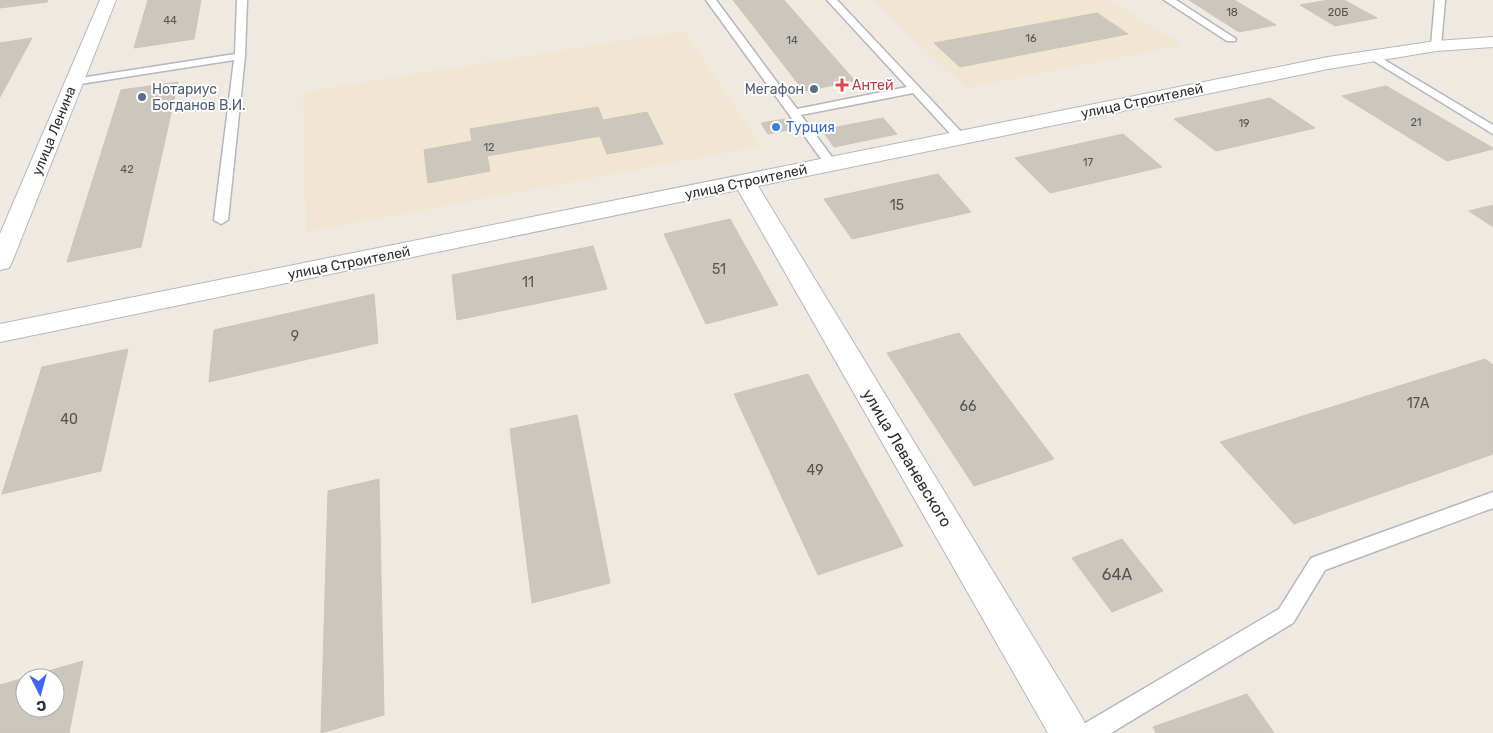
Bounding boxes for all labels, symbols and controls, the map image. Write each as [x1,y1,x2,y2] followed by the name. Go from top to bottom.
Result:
[1226,6,1238,19] house number: 18
[1328,6,1348,19] house number: 20Б
[163,14,177,27] house number: 44
[1025,32,1037,45] house number: 16
[786,34,798,47] house number: 14
[852,77,893,94] place label: Антей
[836,79,848,91] marker: Антей
[1079,80,1205,122] street label: улица Строителей
[152,81,246,114] place label: Нотариус Богданов В.И.
[745,81,804,98] place label: Мегафон
[808,83,820,95] marker: Мегафон
[28,84,80,178] street label: улица Ленина
[136,91,148,103] marker: Нотариус Богданов В.И.
[1410,116,1422,129] house number: 21
[1238,117,1250,130] house number: 19
[786,119,835,136] place label: Турция
[770,121,782,133] marker: Турция
[483,141,495,154] house number: 12
[1083,156,1094,169] house number: 17
[683,161,809,203] street label: улица Строителей
[120,163,134,176] house number: 42
[890,197,904,214] house number: 15
[286,243,412,283] street label: улица Строителей
[712,261,726,278] house number: 51
[522,274,534,291] house number: 11
[291,328,299,345] house number: 9
[858,385,956,531] street label: улица Леваневского
[1407,395,1430,412] house number: 17А
[960,398,976,415] house number: 66
[60,411,78,428] house number: 40
[807,462,823,479] house number: 49
[1102,565,1132,584] house number: 64А
[15,668,65,718] north arrow
[35,696,47,714] text: С

